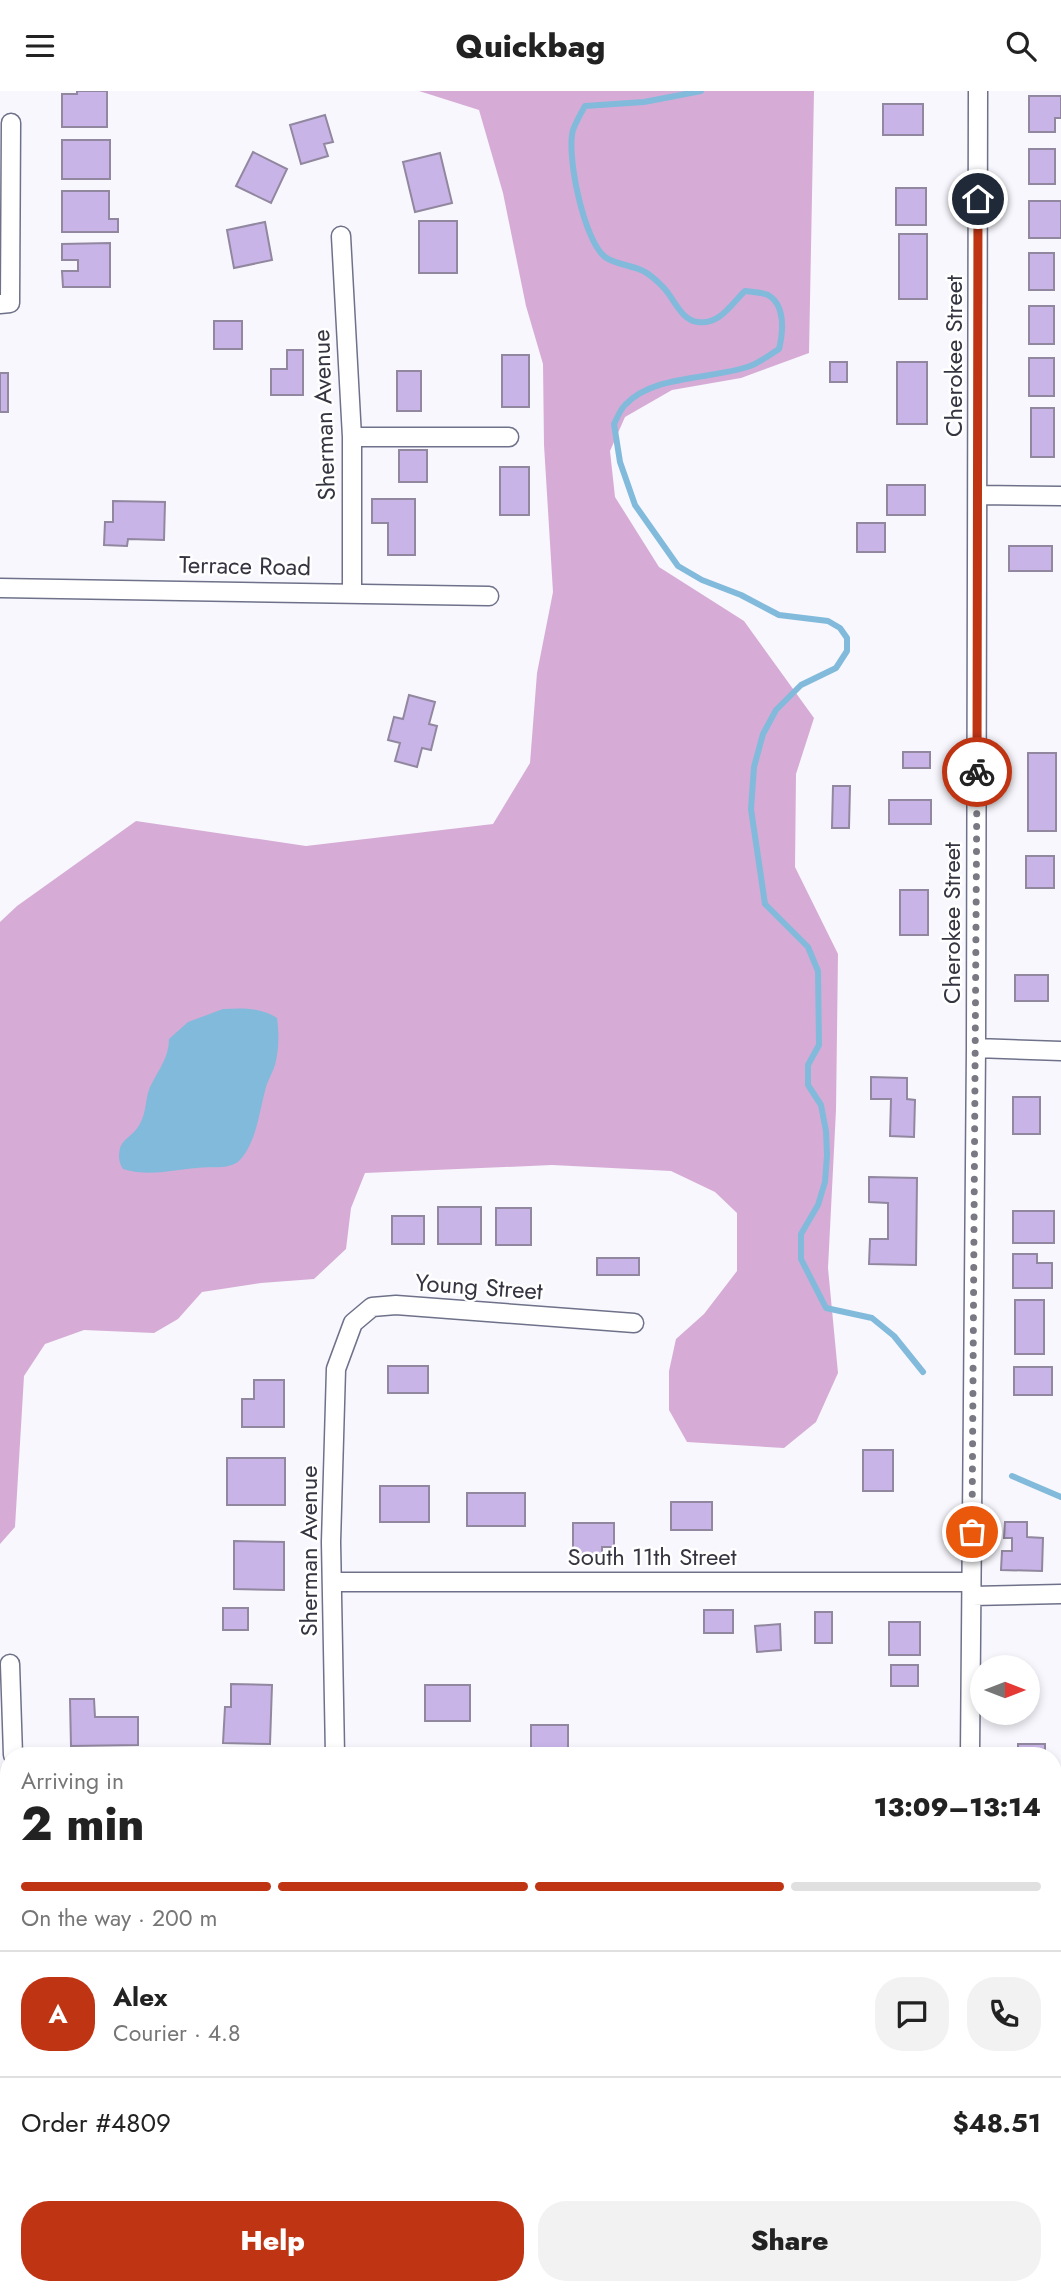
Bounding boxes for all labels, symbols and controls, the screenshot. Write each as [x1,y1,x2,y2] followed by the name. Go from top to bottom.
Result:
[456,23,605,69] text: Quickbag
[21,27,59,65] icon: menu
[1002,27,1040,65] icon: search
[948,169,1008,229] pin
[959,180,997,218] icon: home
[936,275,971,437] street label: Cherokee Street
[303,329,344,501] street label: Sherman Avenue
[179,547,311,584] street label: Terrace Road
[942,737,1012,807] courier
[958,753,996,791] icon: bike
[934,842,969,1004] street label: Cherokee Street
[414,1265,544,1308] street label: Young Street
[291,1465,326,1637] street label: Sherman Avenue
[942,1502,1002,1562] pin
[953,1513,991,1551] icon: bag
[568,1539,737,1574] street label: South 11th Street
[970,1655,1040,1725] north arrow
[970,1655,1040,1725] map controls
[21,1764,124,1798] text: Arriving in
[874,1788,1041,1826] text: 13:09–13:14
[21,1791,145,1857] text: 2 min
[21,1901,217,1935] text: On the way · 200 m
[875,1977,949,2051] button: chat
[967,1977,1041,2051] button: phone
[113,1978,167,2016] text: Alex
[48,1995,68,2033] text: A
[113,2016,241,2050] text: Courier · 4.8
[21,2104,171,2142] text: Order #4809
[952,2104,1041,2142] text: $48.51
[21,2201,524,2281] button: Help
[538,2201,1041,2281] button: Share

